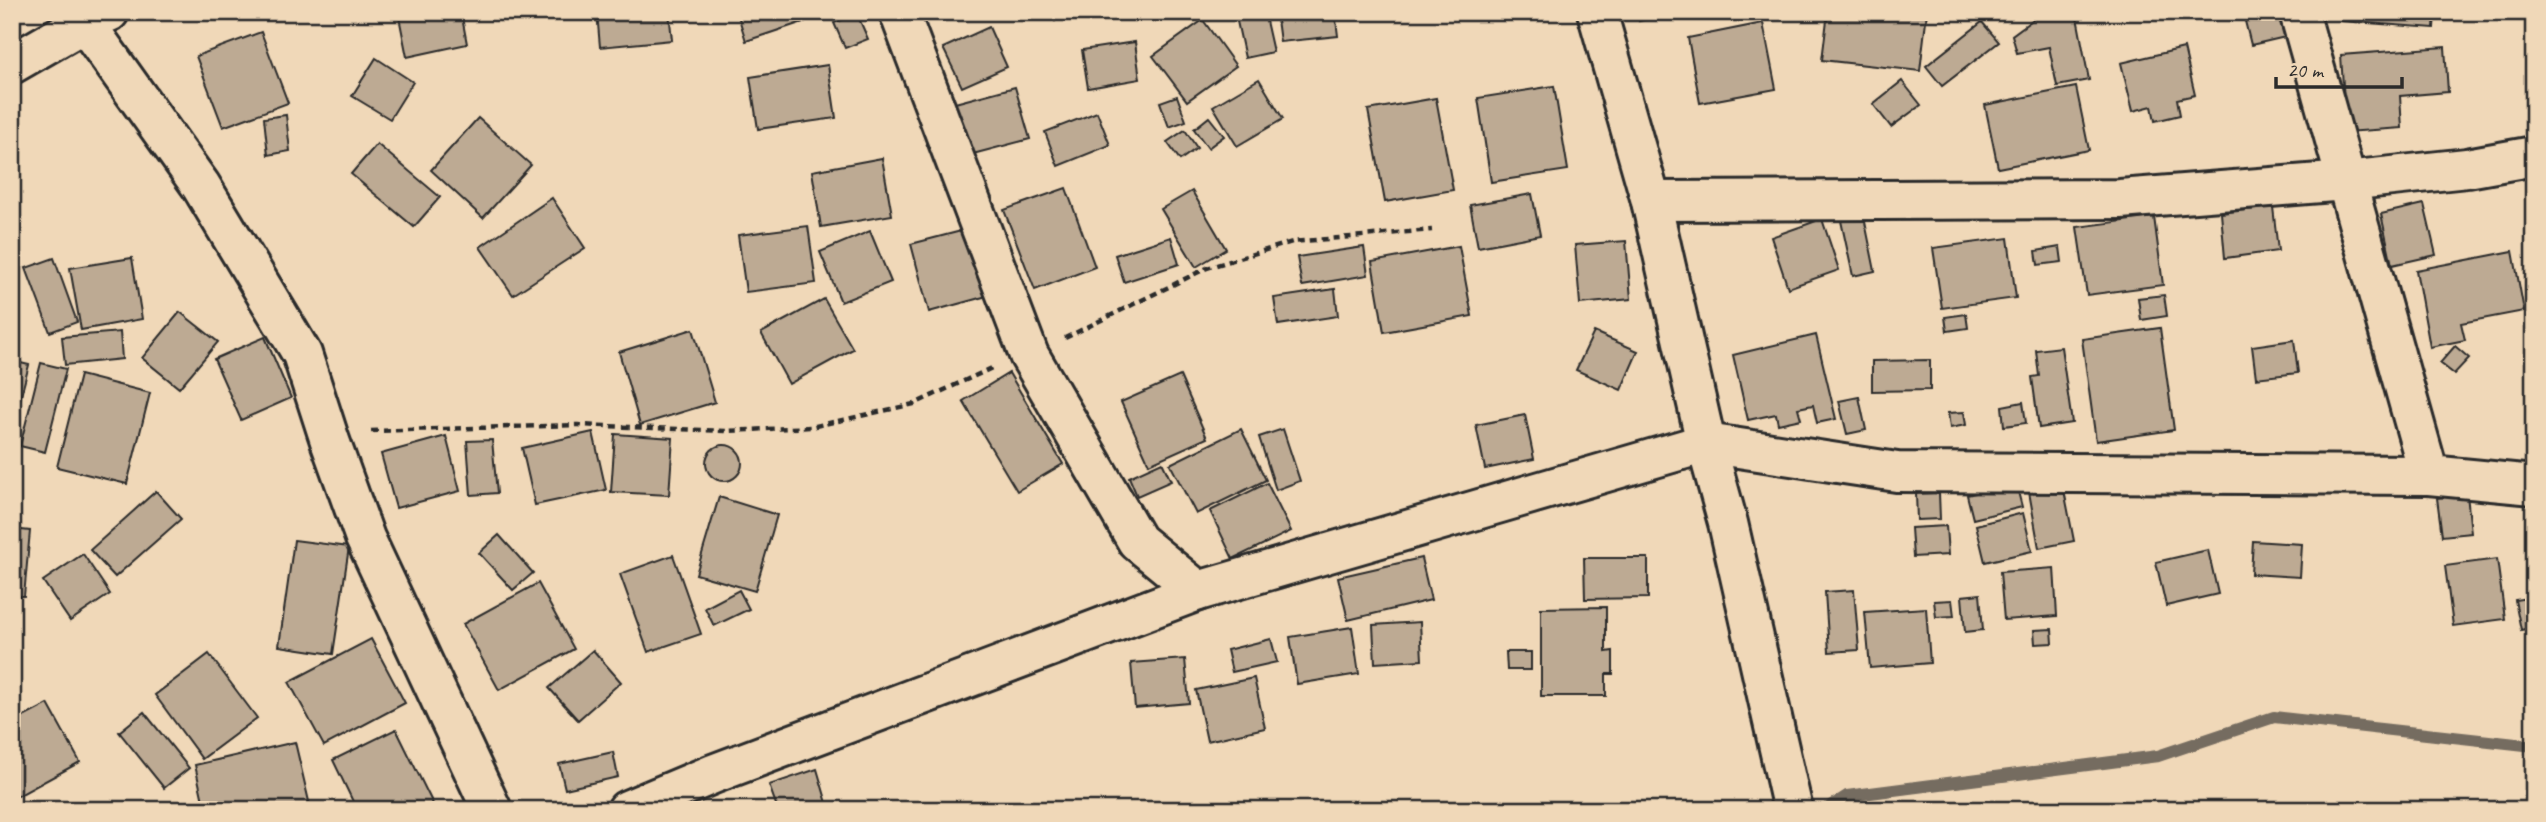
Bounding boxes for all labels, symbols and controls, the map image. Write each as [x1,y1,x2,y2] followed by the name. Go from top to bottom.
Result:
[2276,46,2402,90] scale bar
[2287,57,2325,83] text: 20 m

